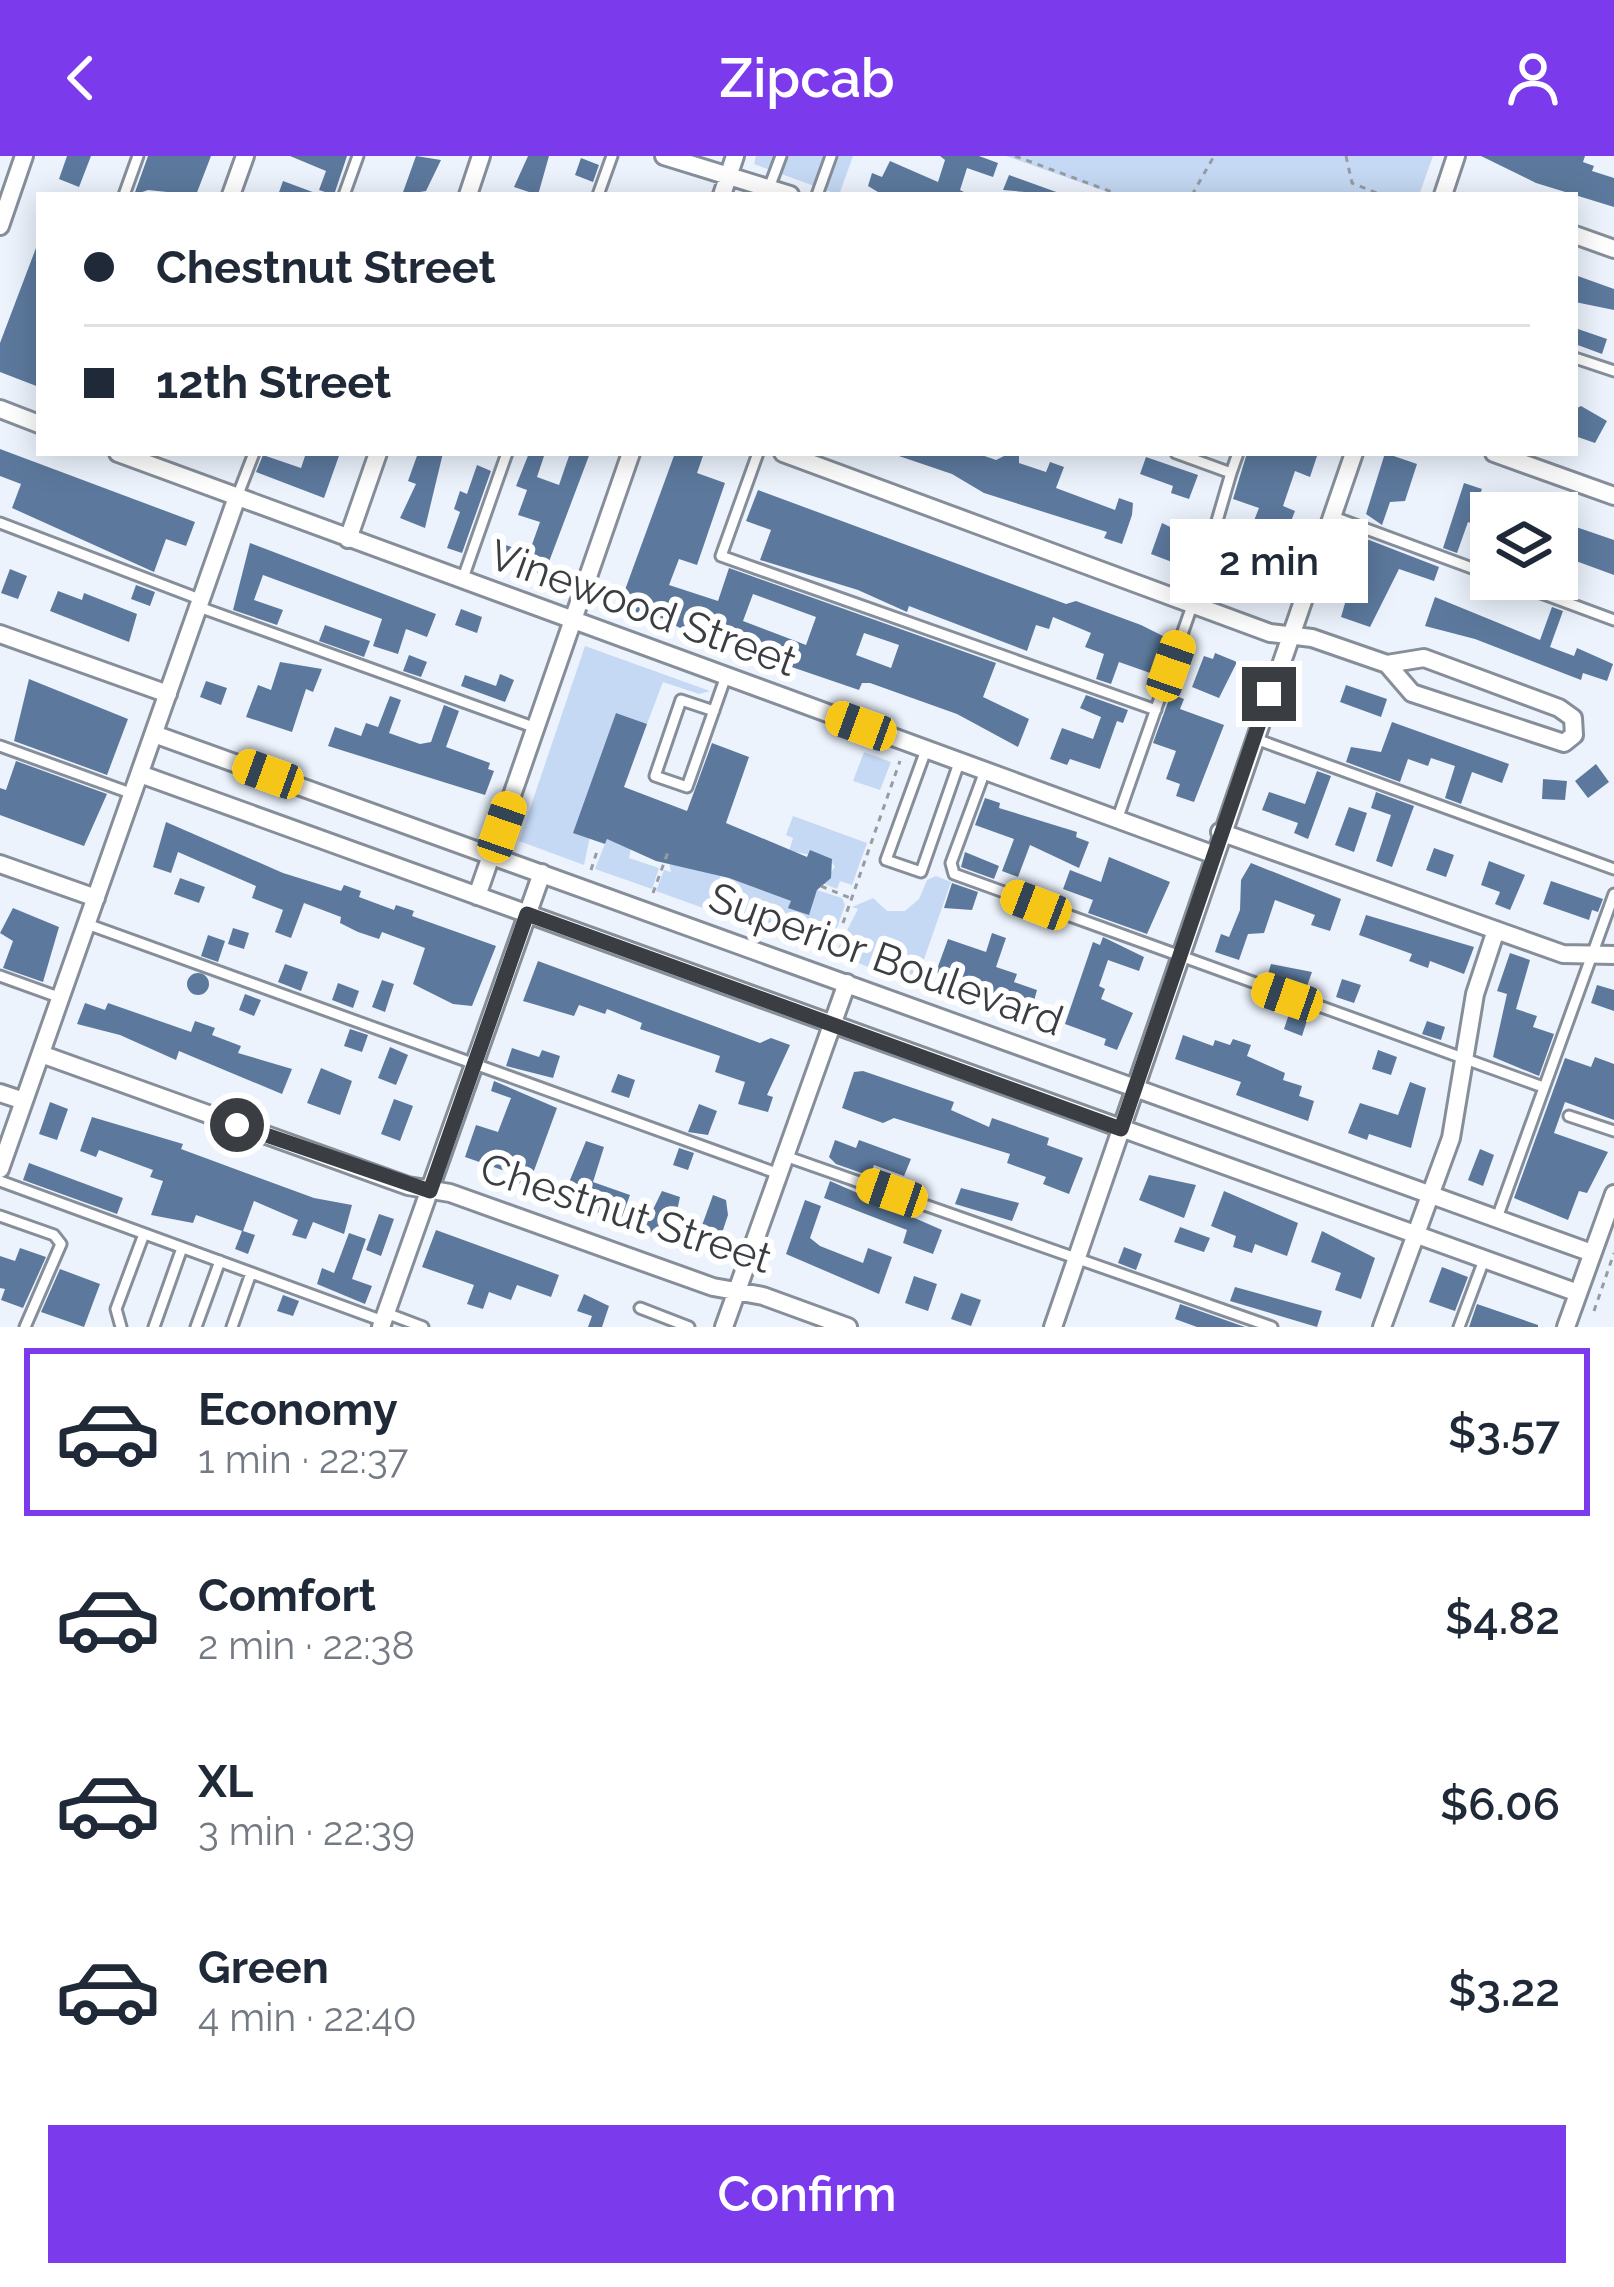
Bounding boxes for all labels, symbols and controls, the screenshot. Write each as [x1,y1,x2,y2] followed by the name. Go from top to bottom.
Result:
[48,45,114,111] icon: back
[1500,45,1566,111] icon: person
[719,46,895,110] text: Zipcab
[156,241,496,294] text: Chestnut Street
[156,356,391,409] text: 12th Street
[1470,492,1578,600] map controls
[1470,492,1578,600] button: layers
[1170,520,1368,604] callout: 2 min
[483,530,803,686] street label: Vinewood Street
[1219,538,1319,584] text: 2 min
[1142,626,1200,706] car
[1242,667,1296,721] route end
[821,697,901,755] car
[228,745,308,803] car
[473,787,531,867] car
[702,872,1070,1046] street label: Superior Boulevard
[996,875,1076,935] car
[1247,968,1327,1026] car
[210,1098,264,1152] route start
[474,1143,778,1283] street label: Chestnut Street
[852,1164,932,1222] car
[54,1378,162,1486] icon: car
[198,1383,398,1436] text: Economy
[1448,1406,1560,1459] text: $3.57
[198,1436,408,1482] text: 1 min · 22:37
[54,1564,162,1672] icon: car
[198,1569,376,1622] text: Comfort
[1445,1592,1560,1645] text: $4.82
[198,1622,415,1668] text: 2 min · 22:38
[54,1750,162,1858] icon: car
[198,1755,253,1808] text: XL
[1440,1778,1560,1831] text: $6.06
[198,1808,415,1854] text: 3 min · 22:39
[54,1936,162,2044] icon: car
[198,1941,329,1994] text: Green
[1448,1964,1560,2017] text: $3.22
[198,1994,417,2040] text: 4 min · 22:40
[48,2125,1566,2263] button: Confirm

